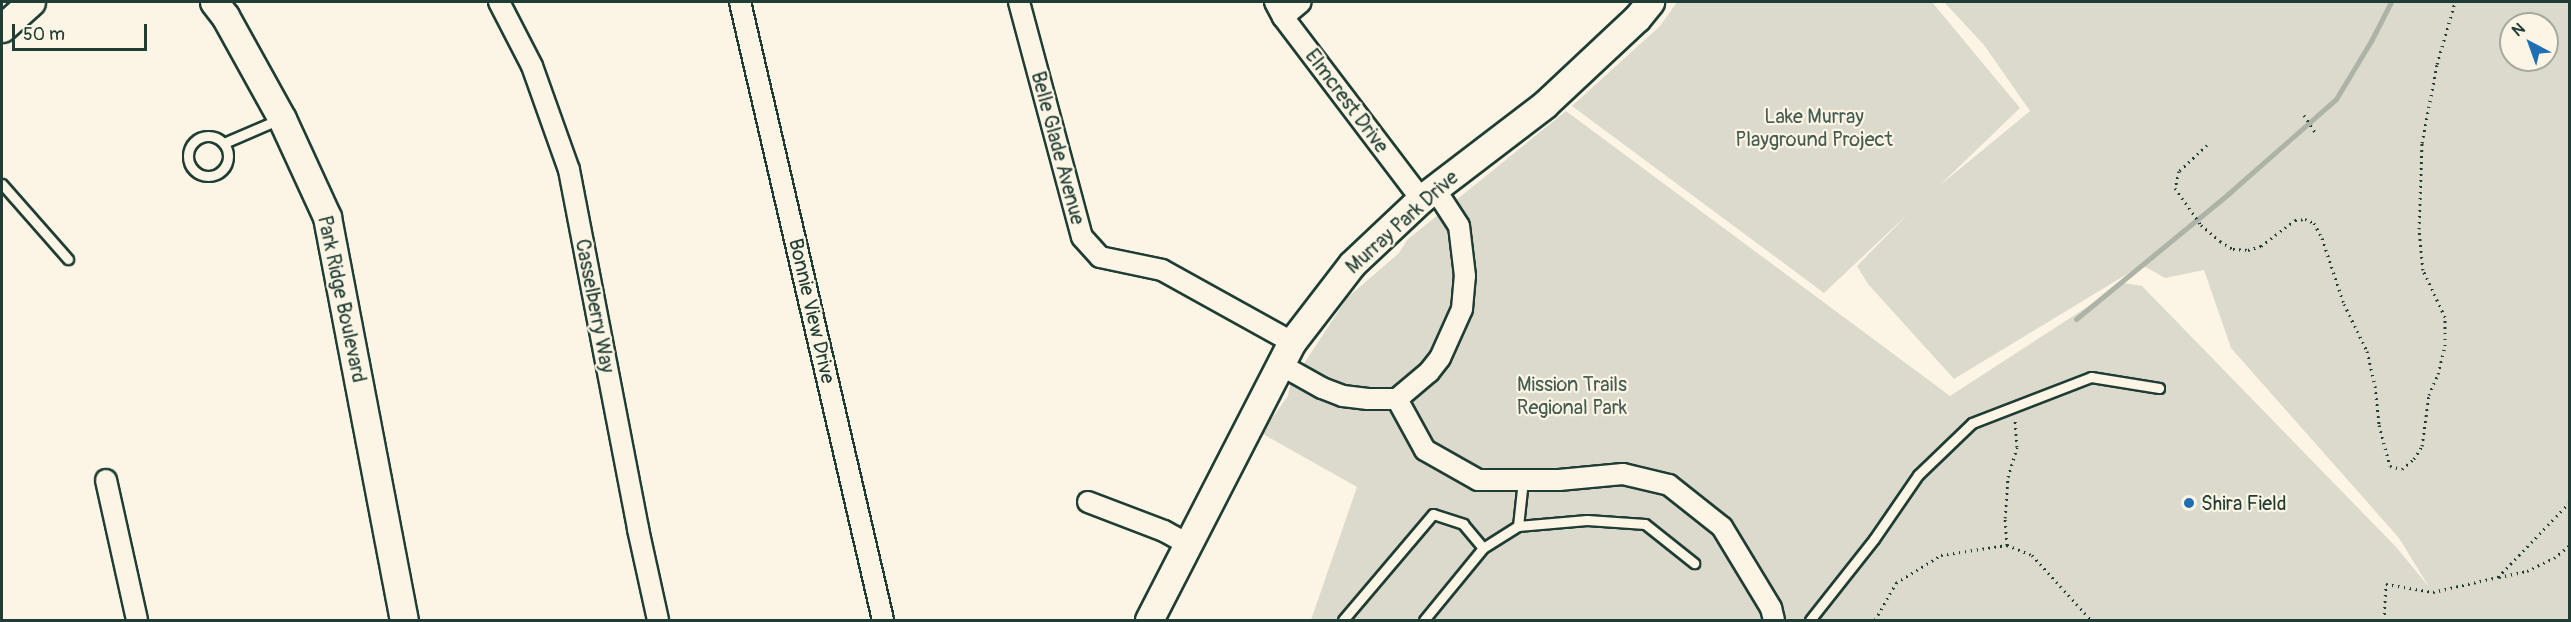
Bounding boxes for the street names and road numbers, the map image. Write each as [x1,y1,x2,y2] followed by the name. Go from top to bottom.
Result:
[1300,44,1394,158] street label: Elmcrest Drive
[1026,69,1090,227] street label: Belle Glade Avenue
[1341,165,1463,279] street label: Murray Park Drive
[313,213,371,385] street label: Park Ridge Boulevard
[784,236,840,386] street label: Bonnie View Drive
[570,237,620,375] street label: Casselberry Way

